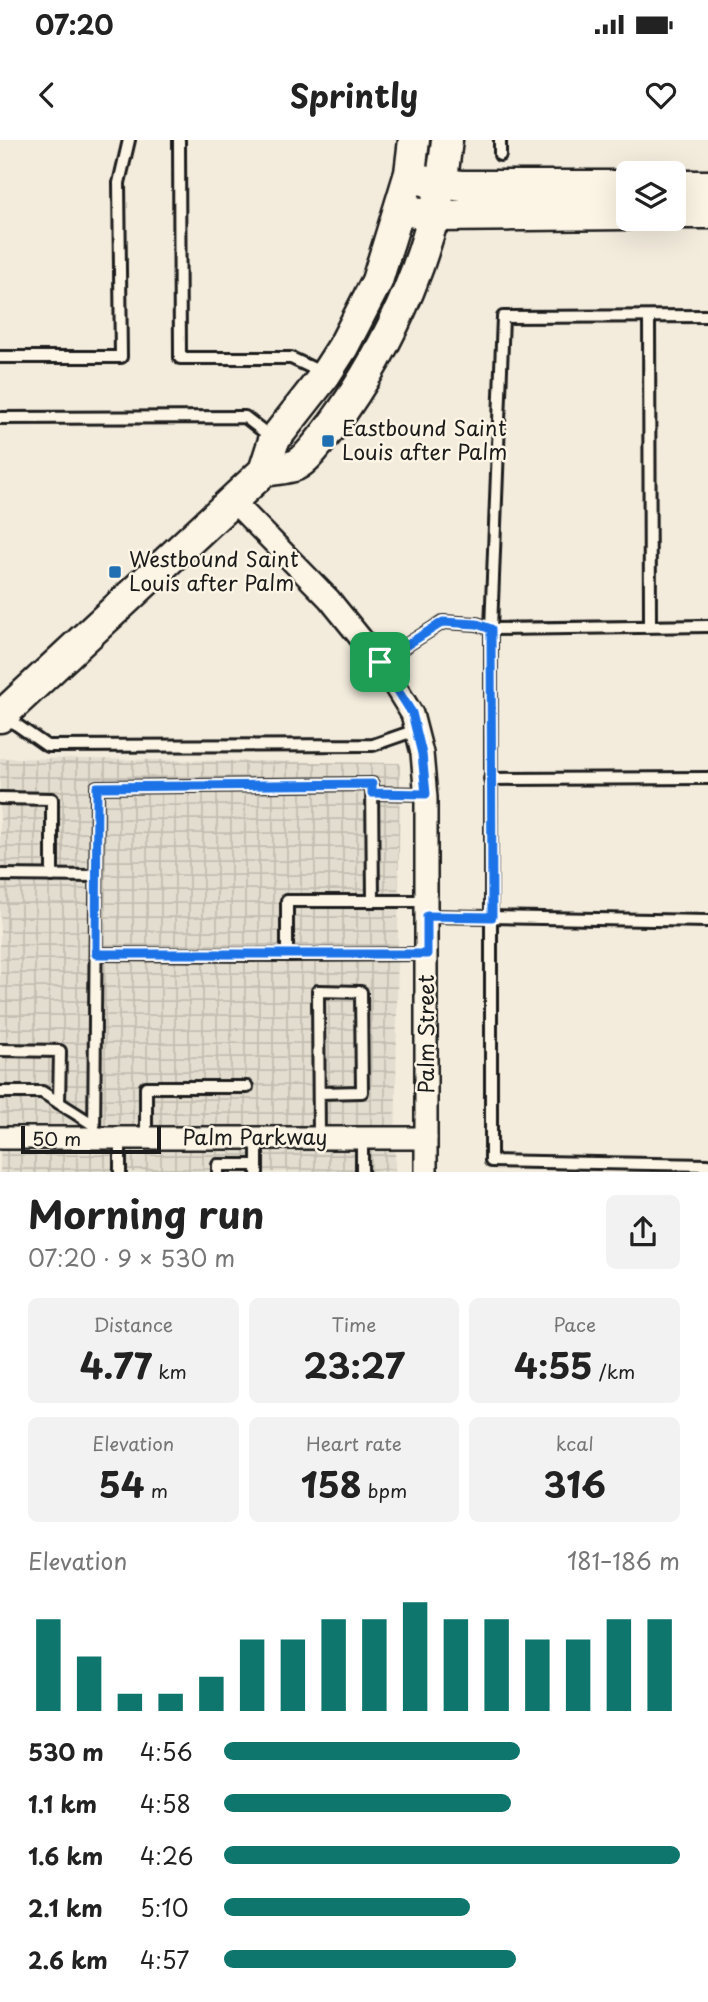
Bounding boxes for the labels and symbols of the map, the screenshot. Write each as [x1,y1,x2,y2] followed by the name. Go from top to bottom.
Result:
[342,411,507,467] place label: Eastbound Saint Louis after Palm
[320,433,336,449] marker: Eastbound Saint Louis after Palm
[129,542,299,598] place label: Westbound Saint Louis after Palm
[107,564,123,580] marker: Westbound Saint Louis after Palm
[350,632,410,692] pin
[409,974,441,1094] street label: Palm Street
[183,1120,327,1152] street label: Palm Parkway
[21,1124,161,1155] scale bar

